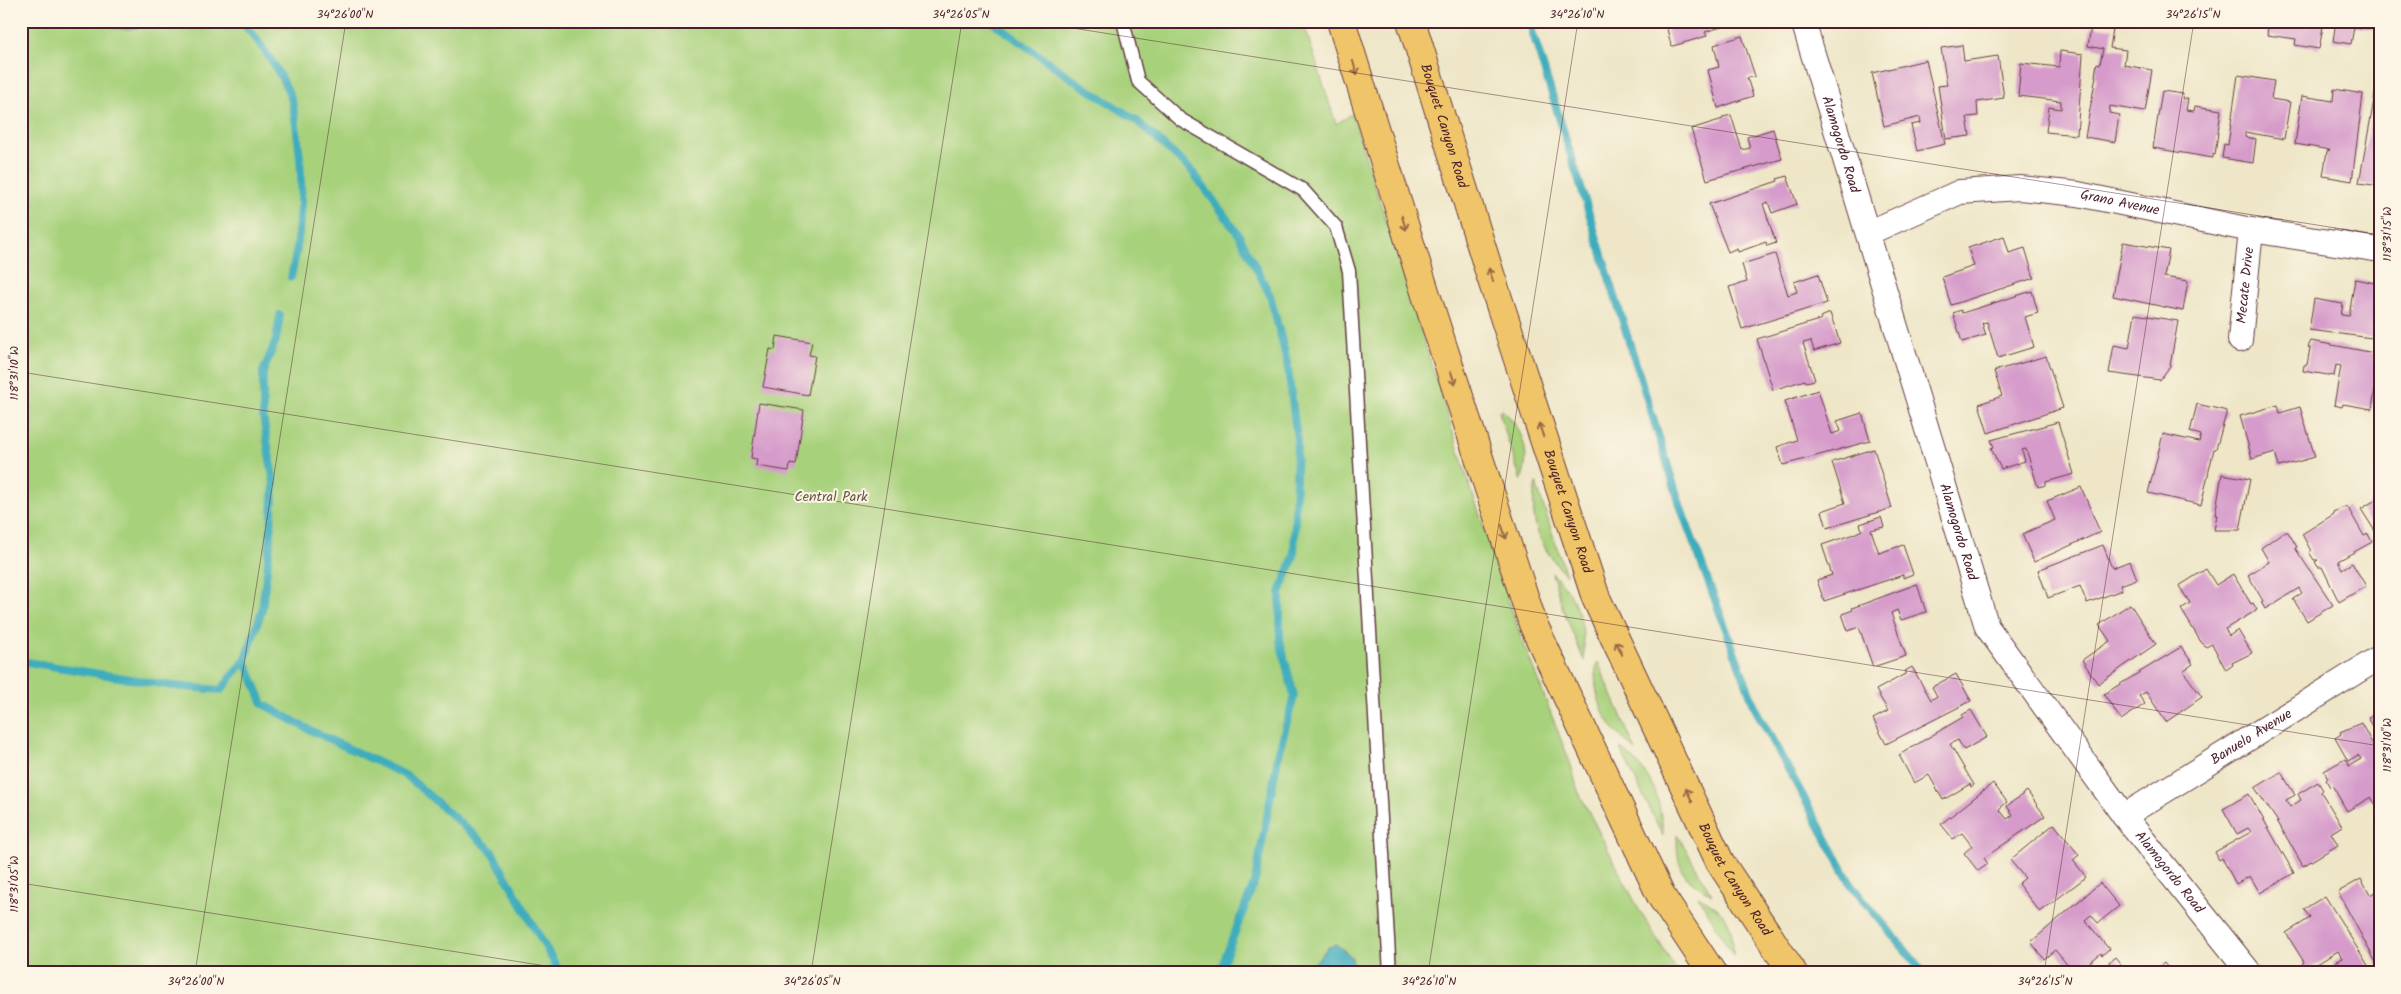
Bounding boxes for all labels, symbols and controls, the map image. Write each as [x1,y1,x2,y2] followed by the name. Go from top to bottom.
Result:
[316,5,374,24] text: 34°26'00"N
[932,5,990,24] text: 34°26'05"N
[1550,5,1604,24] text: 34°26'10"N
[2165,5,2221,24] text: 34°26'15"N
[1351,59,1361,75] one-way arrow
[1414,61,1474,192] street label: Bouquet Canyon Road
[1815,93,1866,197] street label: Alamogordo Road
[2078,184,2162,222] street label: Grano Avenue
[2378,207,2397,261] text: 118°31'15"W
[1399,215,1409,231] one-way arrow
[2231,245,2260,325] street label: Mecate Drive
[1485,267,1495,283] one-way arrow
[5,346,24,400] text: 118°31'10"W
[1449,369,1458,385] one-way arrow
[1536,422,1545,438] one-way arrow
[1537,447,1599,577] street label: Bouquet Canyon Road
[1933,481,1984,584] street label: Alamogordo Road
[794,486,868,508] park label: Central Park
[1499,524,1509,540] one-way arrow
[1614,641,1624,656] one-way arrow
[2206,703,2297,771] street label: Banuelo Avenue
[2378,718,2397,772] text: 118°31'10"W
[1683,788,1693,803] one-way arrow
[1692,819,1778,942] street label: Bouquet Canyon Road
[2129,826,2210,919] street label: Alamogordo Road
[5,856,24,913] text: 118°31'05"W
[167,972,225,991] text: 34°26'00"N
[783,972,841,991] text: 34°26'05"N
[1402,972,1456,991] text: 34°26'10"N
[2017,972,2073,991] text: 34°26'15"N

